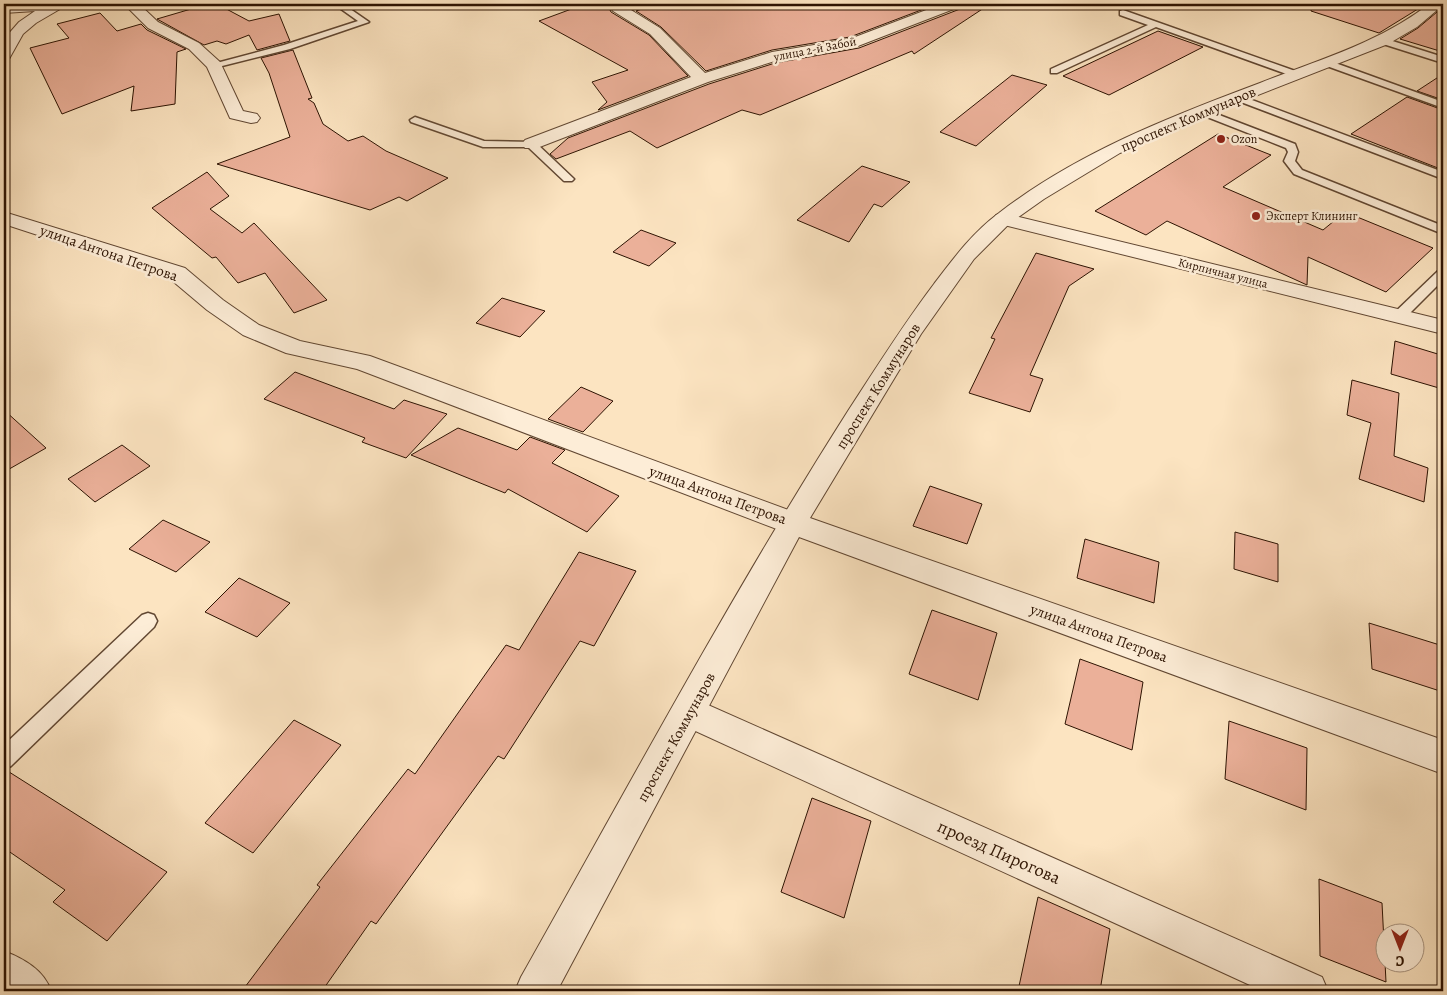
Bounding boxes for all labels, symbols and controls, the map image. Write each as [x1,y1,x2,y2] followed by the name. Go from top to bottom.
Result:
[771,33,858,65] street label: улица 2-й Забой
[1117,81,1259,157] street label: проспект Коммунаров
[1231,131,1258,147] place label: Ozon
[1215,133,1227,145] marker: Ozon
[1266,208,1358,224] place label: Эксперт Клининг
[1250,210,1262,222] marker: Эксперт Клининг
[36,220,181,286] street label: улица Антона Петрова
[1176,254,1270,292] street label: Кирпичная улица
[831,319,925,453] street label: проспект Коммунаров
[646,461,789,529] street label: улица Антона Петрова
[1027,599,1170,667] street label: улица Антона Петрова
[632,669,720,805] street label: проспект Коммунаров
[934,814,1065,890] street label: проезд Пирогова
[1374,922,1424,972] north arrow
[1395,951,1404,970] text: С

